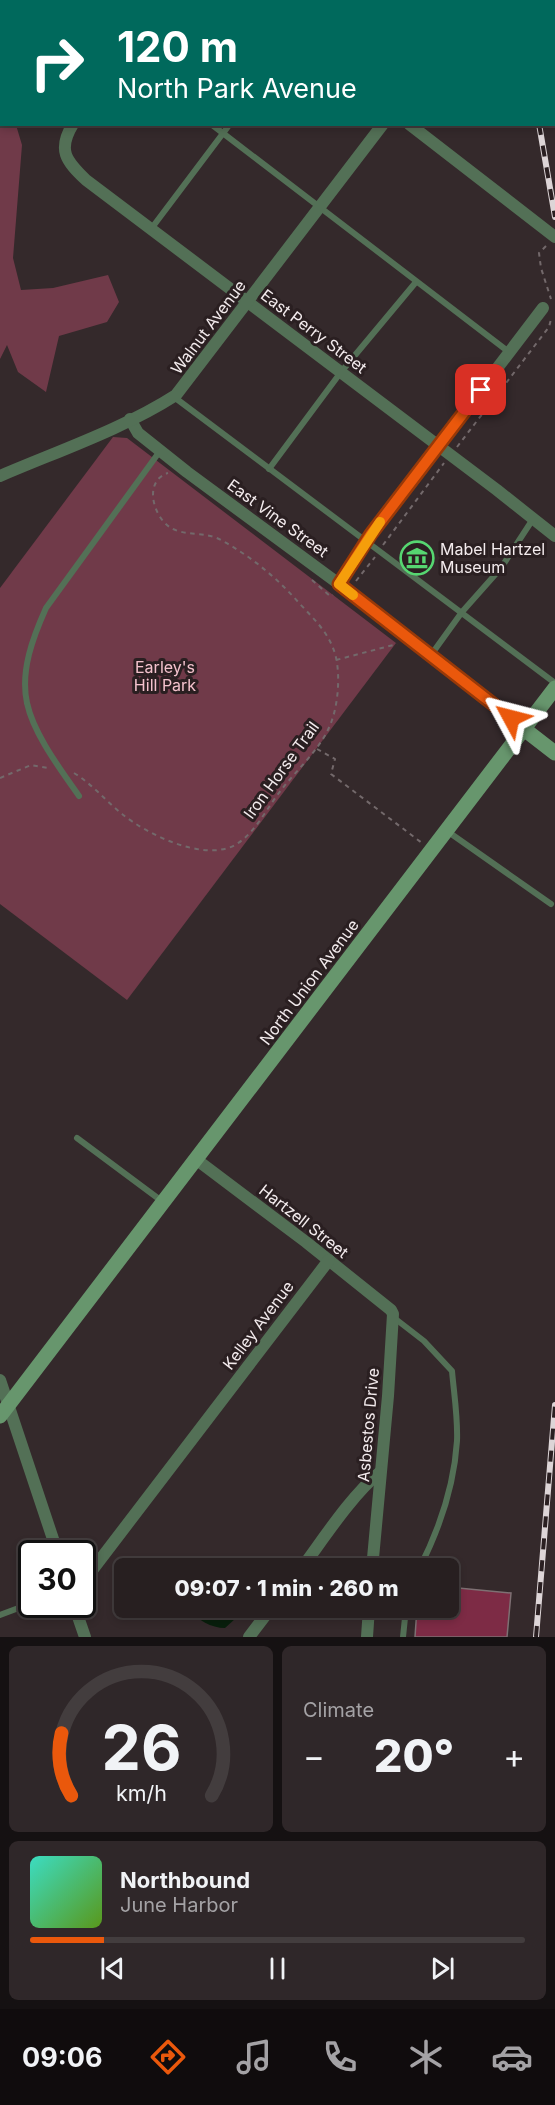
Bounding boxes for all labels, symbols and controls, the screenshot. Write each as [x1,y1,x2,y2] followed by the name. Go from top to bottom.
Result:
[117,21,238,72] text: 120 m
[18,24,96,102] icon: right
[117,72,357,105] text: North Park Avenue
[166,276,250,378] street label: Walnut Avenue
[257,285,371,377] street label: East Perry Street
[455,364,506,415] pin
[464,373,497,406] icon: arrive
[224,475,332,561] street label: East Vine Street
[440,539,545,577] place label: Mabel Hartzel Museum
[399,540,435,576] museum icon: Mabel Hartzel Museum
[134,657,196,695] park label: Earley's Hill Park
[479,686,543,750] position arrow
[239,717,323,823] street label: Iron Horse Trail
[255,915,363,1049] street label: North Union Avenue
[255,1180,353,1262] street label: Hartzell Street
[218,1277,298,1373] street label: Kelley Avenue
[353,1367,383,1483] street label: Asbestos Drive
[18,1540,96,1618] speed limit sign: 30
[174,1575,399,1601] text: 09:07 · 1 min · 260 m
[303,1698,374,1722] text: Climate
[101,1710,181,1785] text: 26
[374,1728,454,1783] text: 20°
[303,1736,325,1776] text: −
[503,1736,525,1776] text: +
[116,1780,166,1806] text: km/h
[120,1867,250,1893] text: Northbound
[120,1893,238,1917] text: June Harbor
[96,1952,129,1985] icon: previous
[261,1952,294,1985] icon: pause
[426,1952,459,1985] icon: next
[147,2036,189,2078] icon: directions
[233,2036,275,2078] icon: music
[319,2036,361,2078] icon: phone
[405,2036,447,2078] icon: climate
[491,2036,533,2078] icon: car
[22,2041,103,2074] text: 09:06

